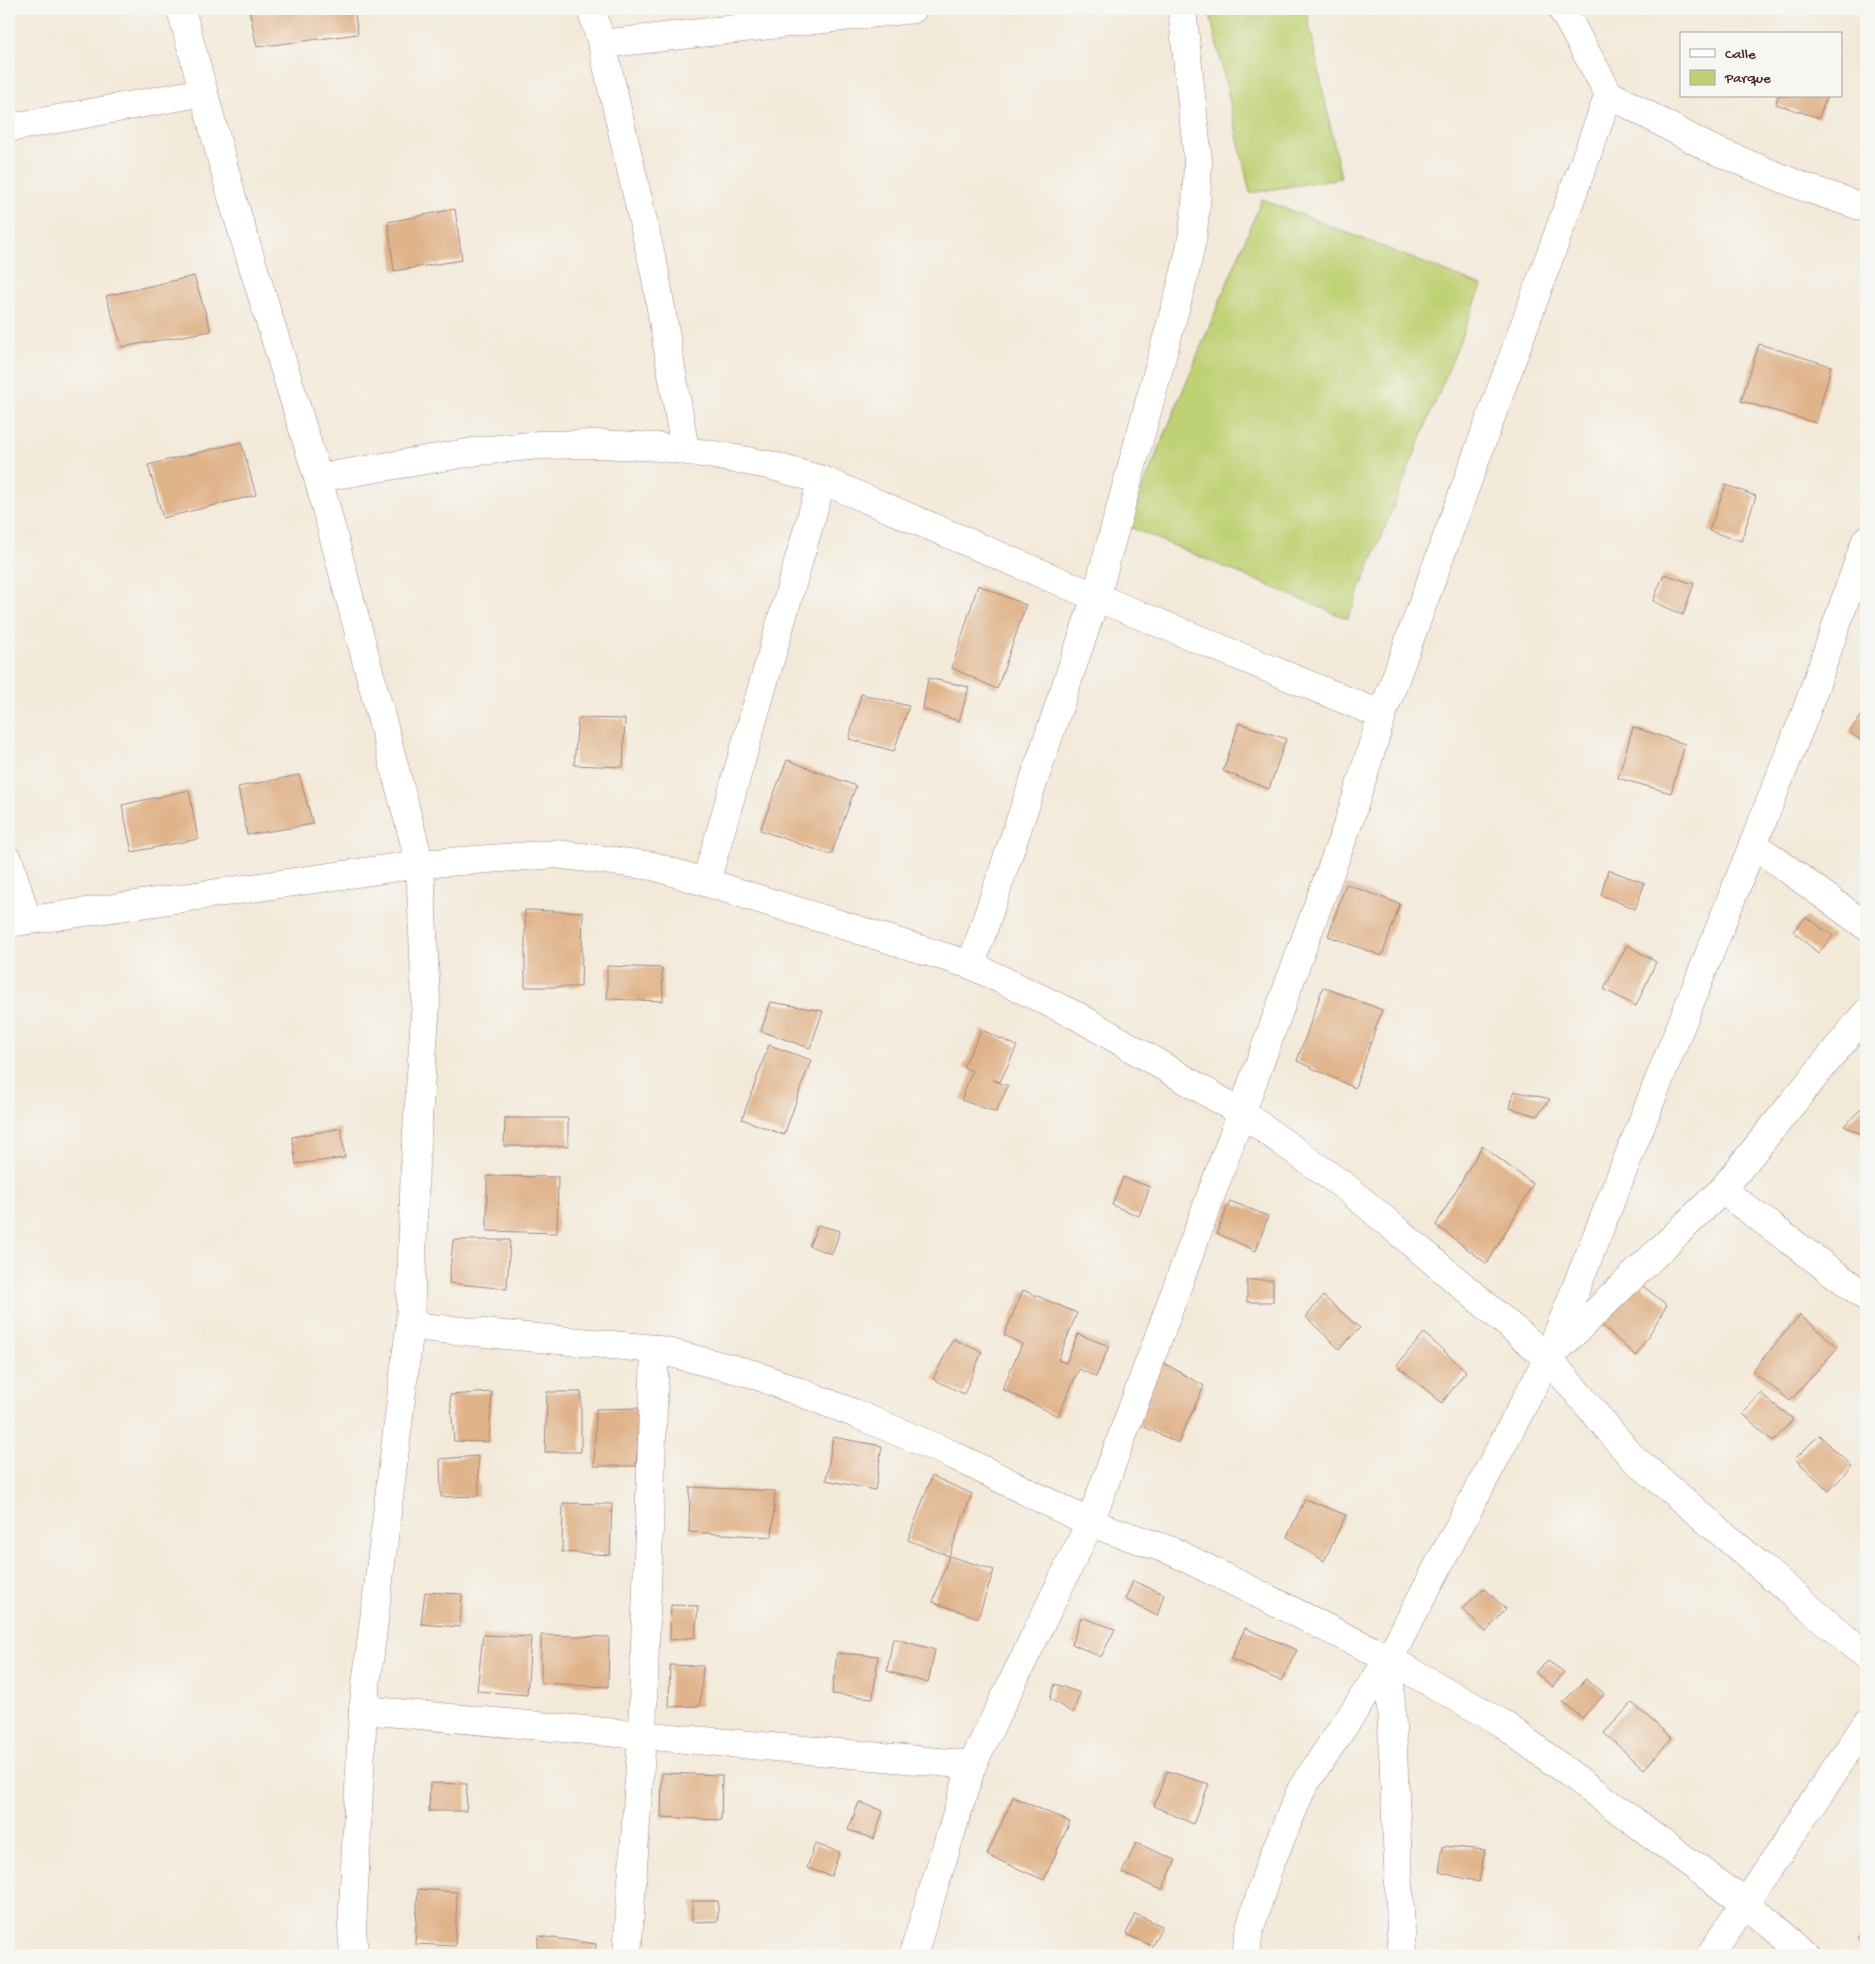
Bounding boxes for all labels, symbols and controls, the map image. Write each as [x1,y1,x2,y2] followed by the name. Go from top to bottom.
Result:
[1680,32,1842,98] legend
[1725,46,1756,64] text: Calle
[1724,70,1771,88] text: Parque

